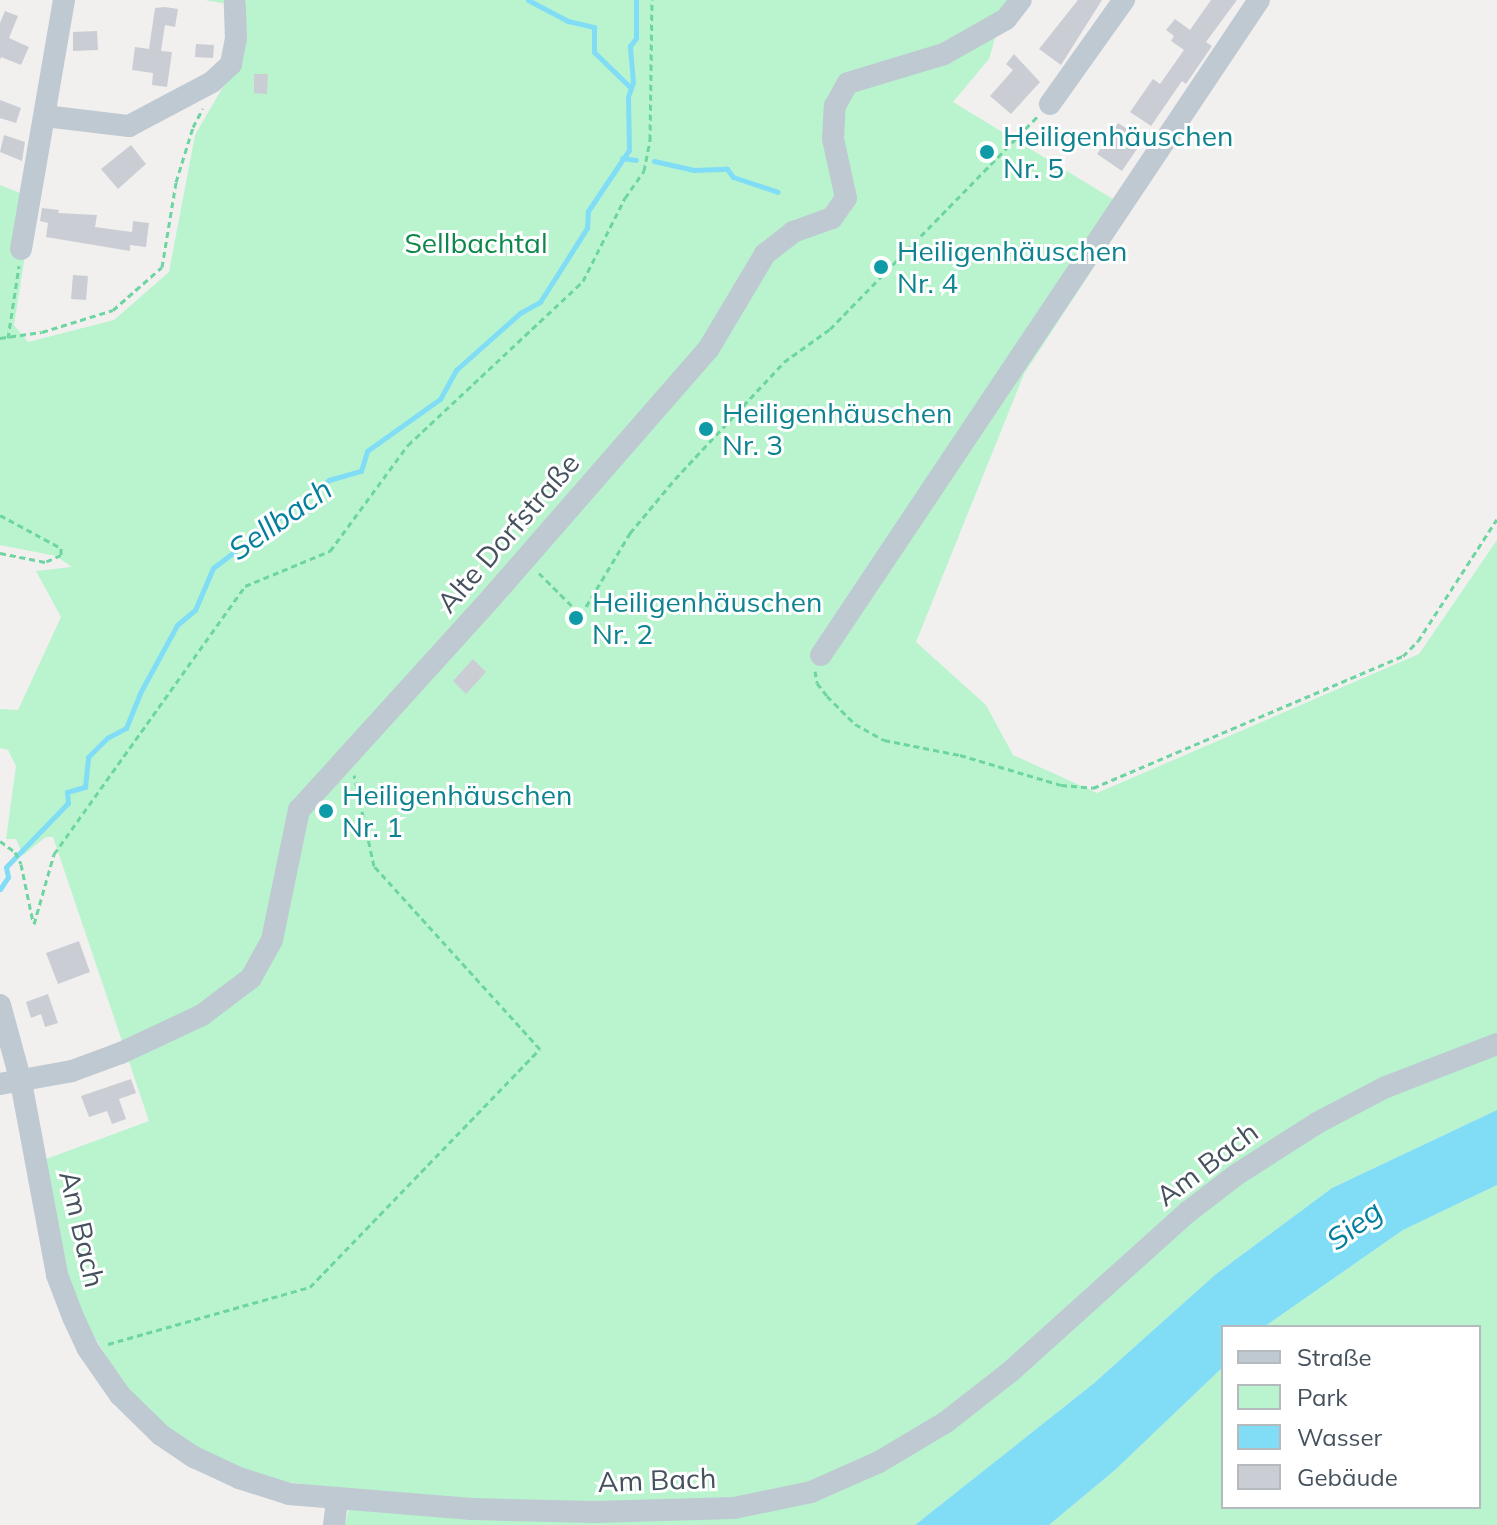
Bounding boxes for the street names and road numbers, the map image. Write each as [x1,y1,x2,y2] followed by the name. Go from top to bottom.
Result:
[430,447,586,619] street label: Alte Dorfstraße
[1150,1115,1264,1213] street label: Am Bach
[52,1167,112,1291] street label: Am Bach
[597,1461,717,1499] street label: Am Bach

